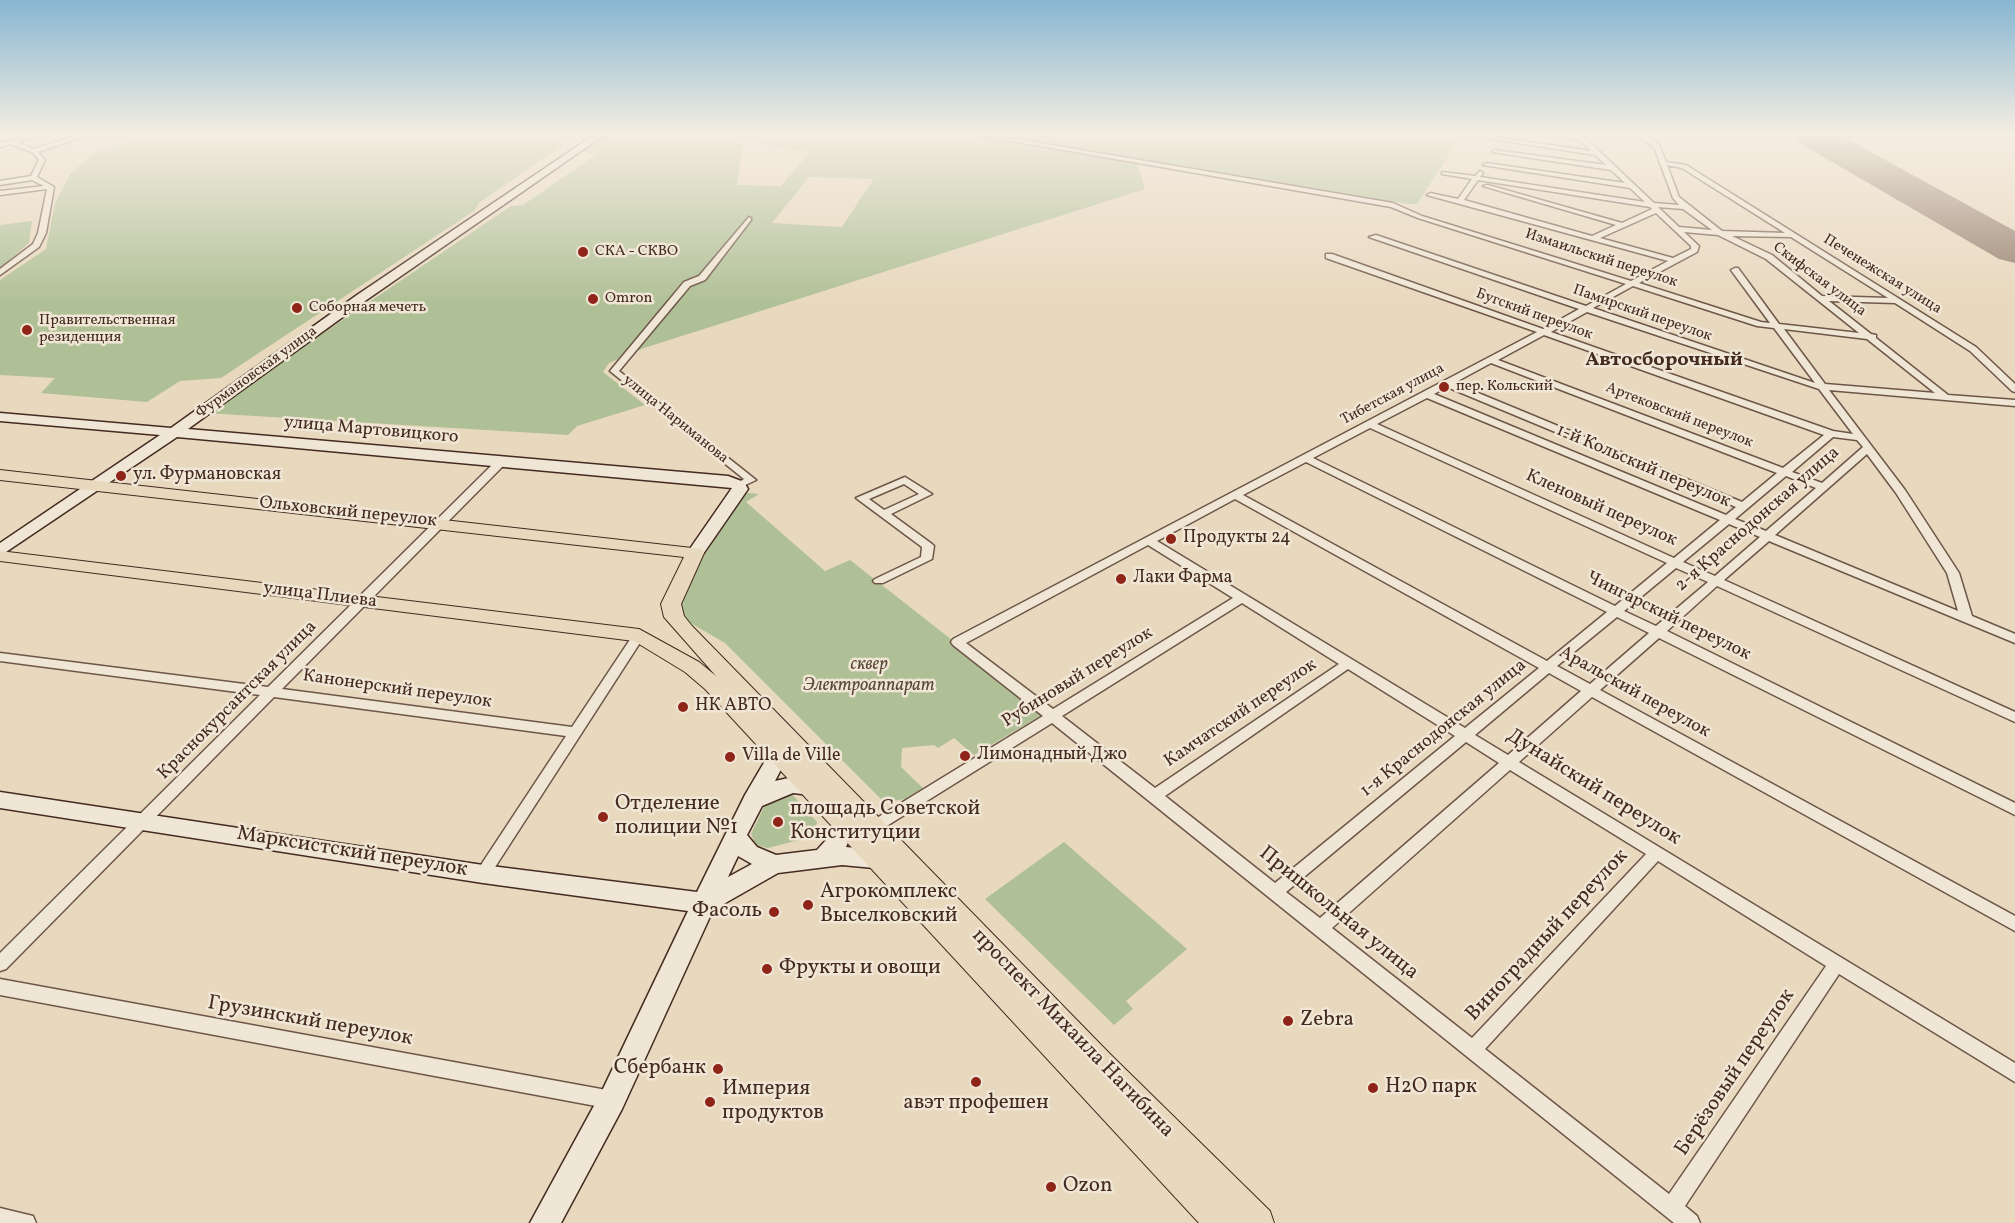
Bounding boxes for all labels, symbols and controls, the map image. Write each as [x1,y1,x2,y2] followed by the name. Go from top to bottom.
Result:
[1522,226,1680,292] street label: Измаильский переулок
[1820,231,1944,319] street label: Печенежская улица
[1769,239,1869,321] street label: Скифская улица
[595,243,678,261] place label: СКА - СКВО
[576,245,590,259] marker: СКА - СКВО
[1570,282,1714,346] street label: Памирский переулок
[1473,286,1595,344] street label: Бугский переулок
[605,290,652,308] place label: Omron
[586,292,600,306] marker: Omron
[309,299,426,317] place label: Соборная мечеть
[290,301,304,315] marker: Соборная мечеть
[39,312,176,347] place label: Правительственная резиденция
[20,323,34,337] marker: Правительственная резиденция
[193,323,321,423] street label: Фурмановская улица
[1585,349,1743,373] district label: Автосборочный
[1338,360,1448,430] street label: Тибетская улица
[619,372,731,468] street label: улица Нариманова
[1456,378,1553,396] place label: пер. Кольский
[1437,380,1451,394] marker: пер. Кольский
[1603,380,1755,452] street label: Артековский переулок
[283,413,459,449] street label: улица Мартовицкого
[1553,420,1733,514] street label: 1-й Кольский переулок
[1671,443,1845,597] street label: 2-я Краснодонская улица
[133,465,281,487] place label: ул. Фурмановская
[1522,466,1680,552] street label: Кленовый переулок
[114,469,128,483] marker: ул. Фурмановская
[258,493,438,533] street label: Ольховский переулок
[1183,528,1291,550] place label: Продукты 24
[1164,532,1178,546] marker: Продукты 24
[1133,568,1233,590] place label: Лаки Фарма
[1582,568,1754,666] street label: Чингарский переулок
[1114,572,1128,586] marker: Лаки Фарма
[262,578,378,614] street label: улица Плиева
[154,617,322,785] street label: Краснокурсантская улица
[999,623,1157,733] street label: Рубиновый переулок
[1555,642,1713,744] street label: Аральский переулок
[803,655,935,698] park label: cквер Электроаппарат
[1161,655,1321,773] street label: Камчатский переулок
[1357,655,1531,803] street label: 1-я Краснодонская улица
[301,666,493,714] street label: Канонерский переулок
[695,696,771,718] place label: НК АВТО
[676,700,690,714] marker: НК АВТО
[1501,724,1685,852] street label: Дунайский переулок
[977,745,1127,767] place label: Лимонадный Джо
[742,746,841,768] place label: Villa de Ville
[958,749,972,763] marker: Лимонадный Джо
[723,750,737,764] marker: Villa de Ville
[615,792,738,842] place label: Отделение полиции №1
[790,797,980,847] place label: площадь Советской Конституции
[596,810,610,824] marker: Отделение полиции №1
[771,815,785,829] marker: площадь Советской Конституции
[235,822,469,884] street label: Марксистский переулок
[1253,842,1423,986] street label: Пришкольная улица
[1462,845,1634,1027] street label: Виноградный переулок
[820,880,958,930] place label: Агрокомплекс Выселковский
[801,898,815,912] marker: Агрокомплекс Выселковский
[692,899,762,925] place label: Фасоль
[767,905,781,919] marker: Фасоль
[965,924,1179,1144] street label: проспект Михаила Нагибина
[779,956,941,982] place label: Фрукты и овощи
[760,962,774,976] marker: Фрукты и овощи
[1671,985,1801,1161] street label: Берёзовый переулок
[206,992,414,1052] street label: Грузинский переулок
[1300,1008,1354,1034] place label: Zebra
[1281,1014,1295,1028] marker: Zebra
[614,1056,706,1082] place label: Сбербанк
[711,1062,725,1076] marker: Сбербанк
[969,1075,983,1089] marker: авэт профешен
[1385,1075,1477,1101] place label: H2O парк
[722,1077,824,1127] place label: Империя продуктов
[1366,1081,1380,1095] marker: H2O парк
[903,1091,1049,1117] place label: авэт профешен
[703,1095,717,1109] marker: Империя продуктов
[1063,1174,1113,1200] place label: Ozon
[1044,1180,1058,1194] marker: Ozon

